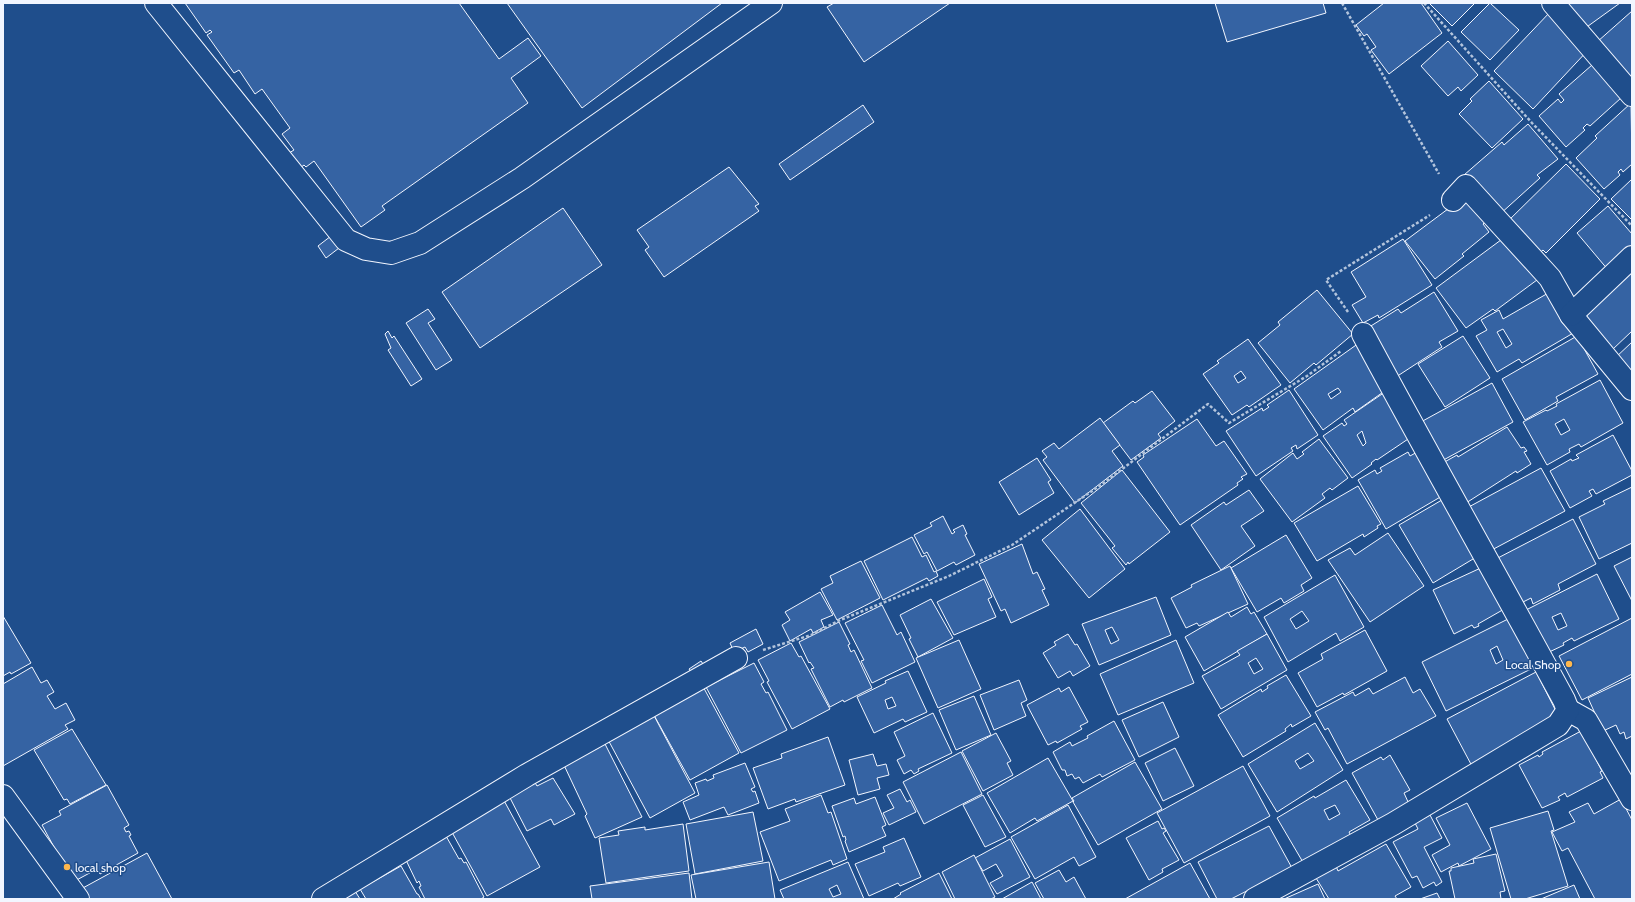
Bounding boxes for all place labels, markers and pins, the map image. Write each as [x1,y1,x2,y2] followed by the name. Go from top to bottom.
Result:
[1505,657,1561,672] place label: Local Shop
[1564,659,1574,669] marker: Local Shop
[75,860,126,875] place label: local shop
[62,862,72,872] marker: local shop

